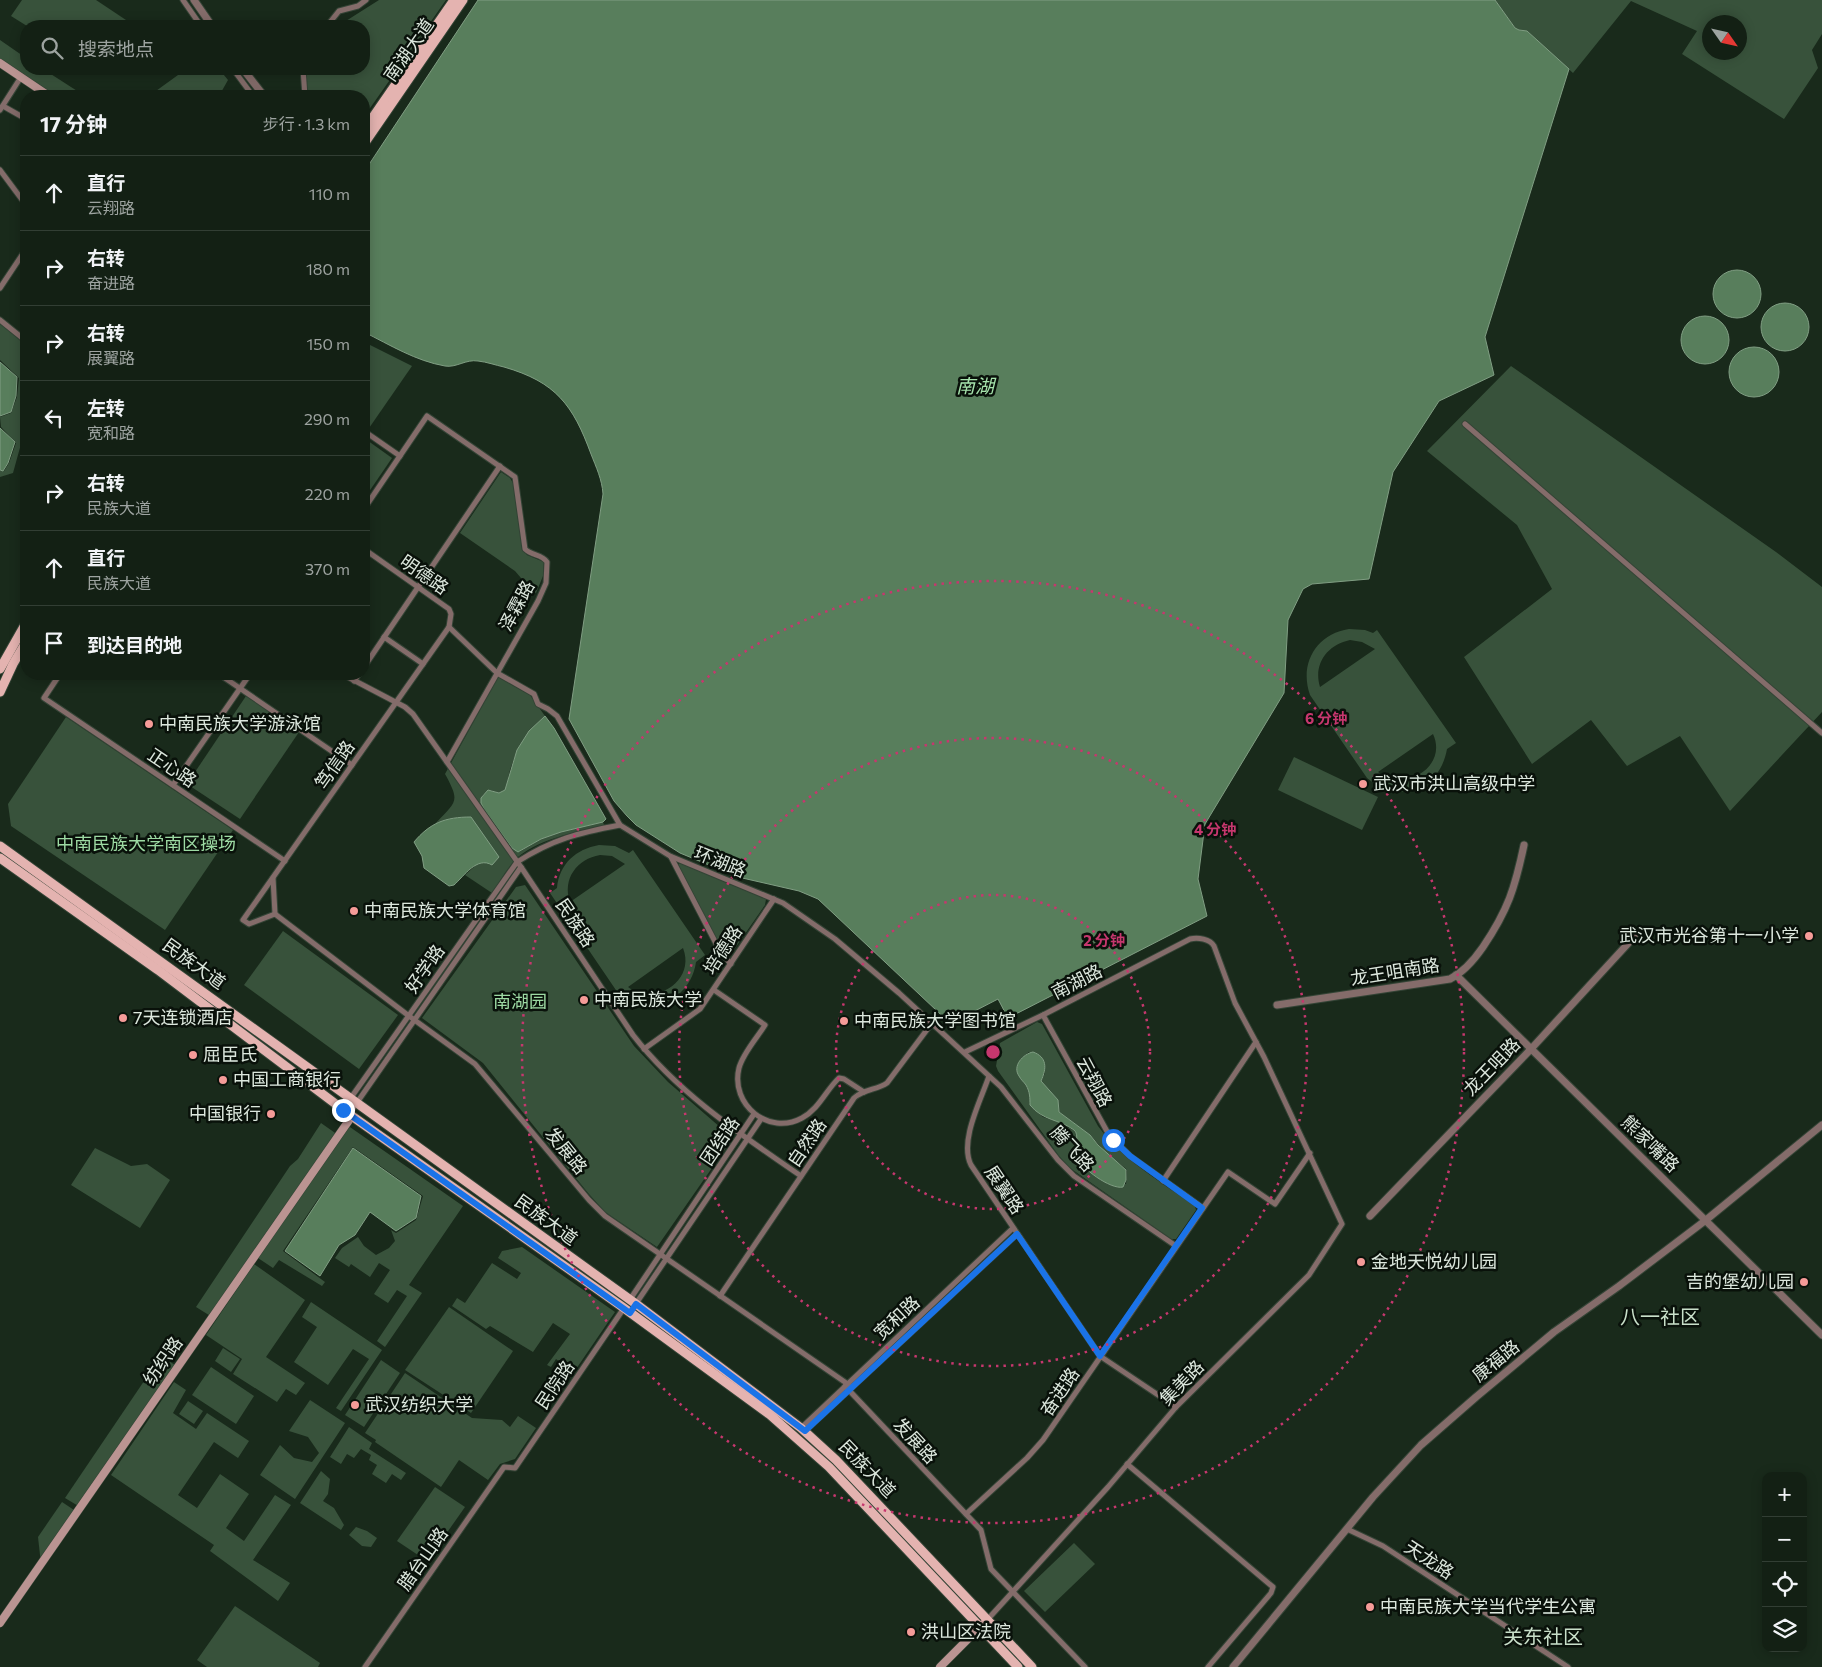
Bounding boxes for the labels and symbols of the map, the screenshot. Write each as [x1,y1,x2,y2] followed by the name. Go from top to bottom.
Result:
[379,14,438,85] street label: 南湖大道
[1702,15,1747,60] north arrow
[956,374,997,397] water label: 南湖
[396,550,453,599] street label: 明德路
[494,577,539,635] street label: 泽霖路
[1305,709,1347,727] text: 6 分钟
[159,712,321,734] place label: 中南民族大学游泳馆
[143,718,155,730] marker: 中南民族大学游泳馆
[310,736,359,793] street label: 笃信路
[144,743,201,791] street label: 正心路
[1373,772,1535,794] place label: 武汉市洪山高级中学
[1357,778,1369,790] marker: 武汉市洪山高级中学
[1194,820,1236,838] text: 4 分钟
[56,832,236,854] park label: 中南民族大学南区操场
[691,841,750,881] street label: 环湖路
[552,894,600,951] street label: 民族路
[364,899,526,921] place label: 中南民族大学体育馆
[348,905,360,917] marker: 中南民族大学体育馆
[698,921,746,978] street label: 培德路
[1619,924,1799,946] place label: 武汉市光谷第十一小学
[1803,930,1815,942] marker: 武汉市光谷第十一小学
[1083,931,1125,949] text: 2 分钟
[159,933,230,993] street label: 民族大道
[400,940,449,997] street label: 好学路
[1349,953,1441,989] street label: 龙王咀南路
[1047,959,1106,1003] street label: 南湖路
[594,988,702,1010] place label: 中南民族大学
[493,990,547,1012] park label: 南湖园
[578,994,590,1006] marker: 中南民族大学
[133,1006,233,1028] place label: 7天连锁酒店
[854,1009,1016,1031] place label: 中南民族大学图书馆
[117,1012,129,1024] marker: 7天连锁酒店
[838,1015,850,1027] marker: 中南民族大学图书馆
[1458,1033,1524,1100] street label: 龙王咀路
[203,1043,257,1065] place label: 屈臣氏
[984,1043,1002,1061] centre of rings
[187,1049,199,1061] marker: 屈臣氏
[1072,1053,1117,1111] street label: 云翔路
[233,1068,341,1090] place label: 中国工商银行
[217,1074,229,1086] marker: 中国工商银行
[332,1099,355,1122] route end
[189,1102,261,1124] place label: 中国银行
[265,1108,277,1120] marker: 中国银行
[1617,1110,1684,1176] street label: 熊家嘴路
[695,1112,743,1169] street label: 团结路
[782,1114,830,1171] street label: 自然路
[1046,1121,1099,1176] street label: 腾飞路
[541,1122,592,1178] street label: 发展路
[1102,1129,1125,1152] route start
[981,1161,1029,1218] street label: 展翼路
[511,1189,582,1249] street label: 民族大道
[1371,1250,1497,1272] place label: 金地天悦幼儿园
[1355,1256,1367,1268] marker: 金地天悦幼儿园
[1686,1270,1794,1292] place label: 吉的堡幼儿园
[1798,1276,1810,1288] marker: 吉的堡幼儿园
[869,1291,924,1344] street label: 宽和路
[1620,1304,1700,1328] district label: 八一社区
[138,1332,187,1389] street label: 纺织路
[1467,1335,1523,1386] street label: 康福路
[1155,1355,1208,1409] street label: 集美路
[530,1356,578,1413] street label: 民院路
[1035,1363,1083,1420] street label: 奋进路
[365,1393,473,1415] place label: 武汉纺织大学
[349,1399,361,1411] marker: 武汉纺织大学
[889,1413,942,1468] street label: 发展路
[835,1435,901,1502] street label: 民族大道
[393,1523,452,1594] street label: 腊台山路
[1401,1535,1458,1583] street label: 天龙路
[1380,1595,1596,1617] place label: 中南民族大学当代学生公寓
[1364,1601,1376,1613] marker: 中南民族大学当代学生公寓
[921,1620,1011,1642] place label: 洪山区法院
[1503,1624,1583,1648] district label: 关东社区
[905,1626,917,1638] marker: 洪山区法院

